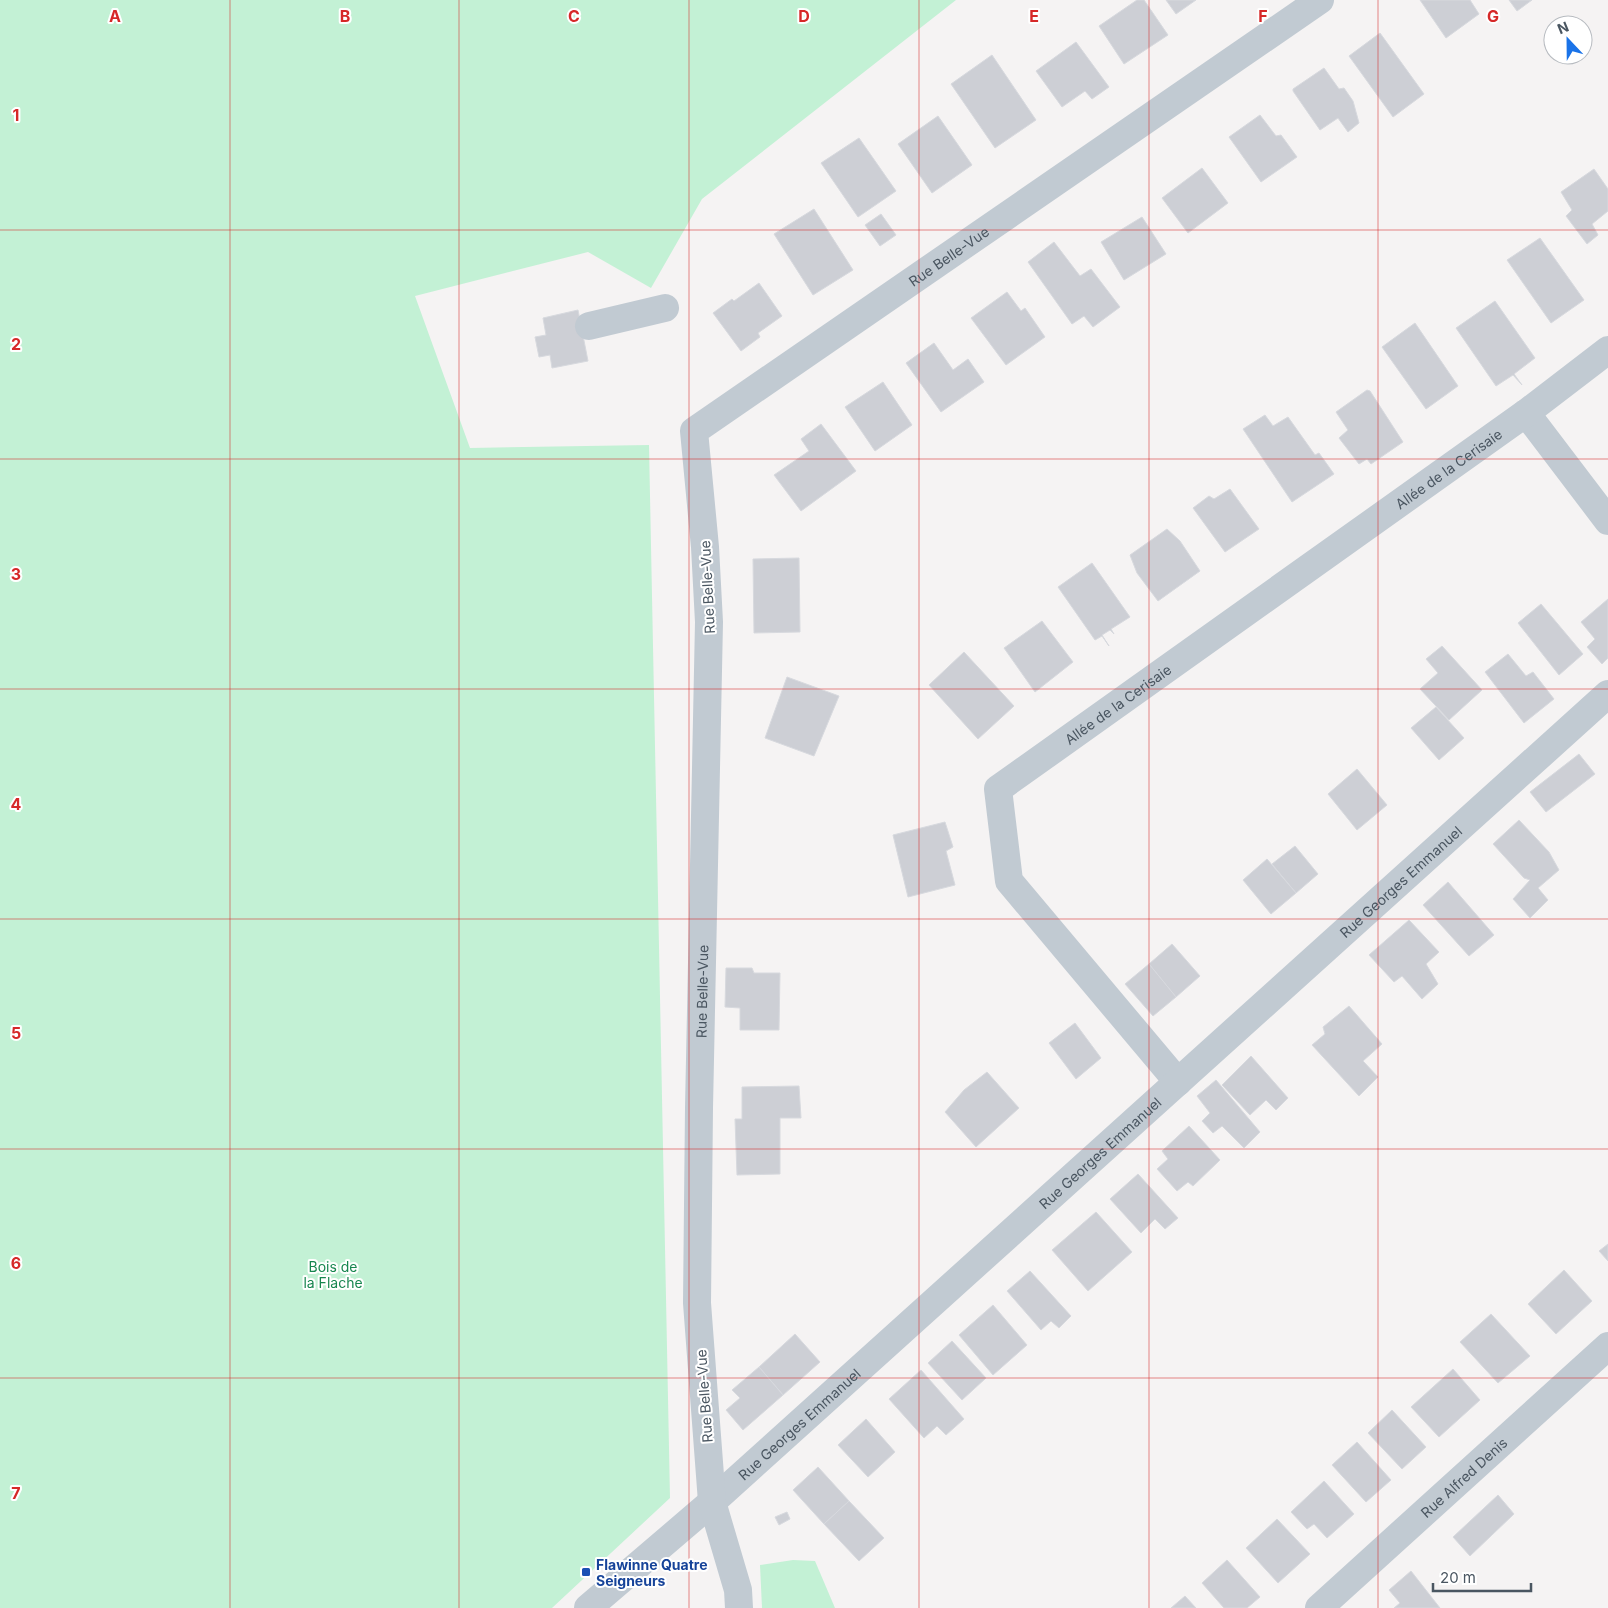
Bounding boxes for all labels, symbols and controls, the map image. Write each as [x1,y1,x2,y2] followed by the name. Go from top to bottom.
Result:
[109,6,121,26] text: A
[340,6,350,26] text: B
[568,6,580,26] text: C
[798,6,810,26] text: D
[1029,6,1039,26] text: E
[1258,6,1268,26] text: F
[1487,6,1499,26] text: G
[1543,15,1593,65] north arrow
[1555,18,1571,37] text: N
[13,105,19,125] text: 1
[905,222,992,289] street label: Rue Belle-Vue
[11,334,21,354] text: 2
[1392,425,1505,512] street label: Allée de la Cerisaie
[696,540,718,634] street label: Rue Belle-Vue
[11,564,21,584] text: 3
[1061,660,1174,748] street label: Allée de la Cerisaie
[11,794,22,814] text: 4
[1336,822,1465,941] street label: Rue Georges Emmanuel
[692,944,711,1038] street label: Rue Belle-Vue
[11,1023,21,1043] text: 5
[1035,1093,1164,1212] street label: Rue Georges Emmanuel
[11,1253,21,1273] text: 6
[303,1258,363,1291] park label: Bois de la Flache
[692,1349,716,1443] street label: Rue Belle-Vue
[734,1364,863,1483] street label: Rue Georges Emmanuel
[1417,1434,1510,1521] street label: Rue Alfred Denis
[11,1483,21,1503] text: 7
[596,1556,707,1589] place label: Flawinne Quatre Seigneurs
[1433,1560,1530,1592] scale bar
[580,1566,592,1578] marker: Flawinne Quatre Seigneurs
[1440,1568,1476,1587] text: 20 m

